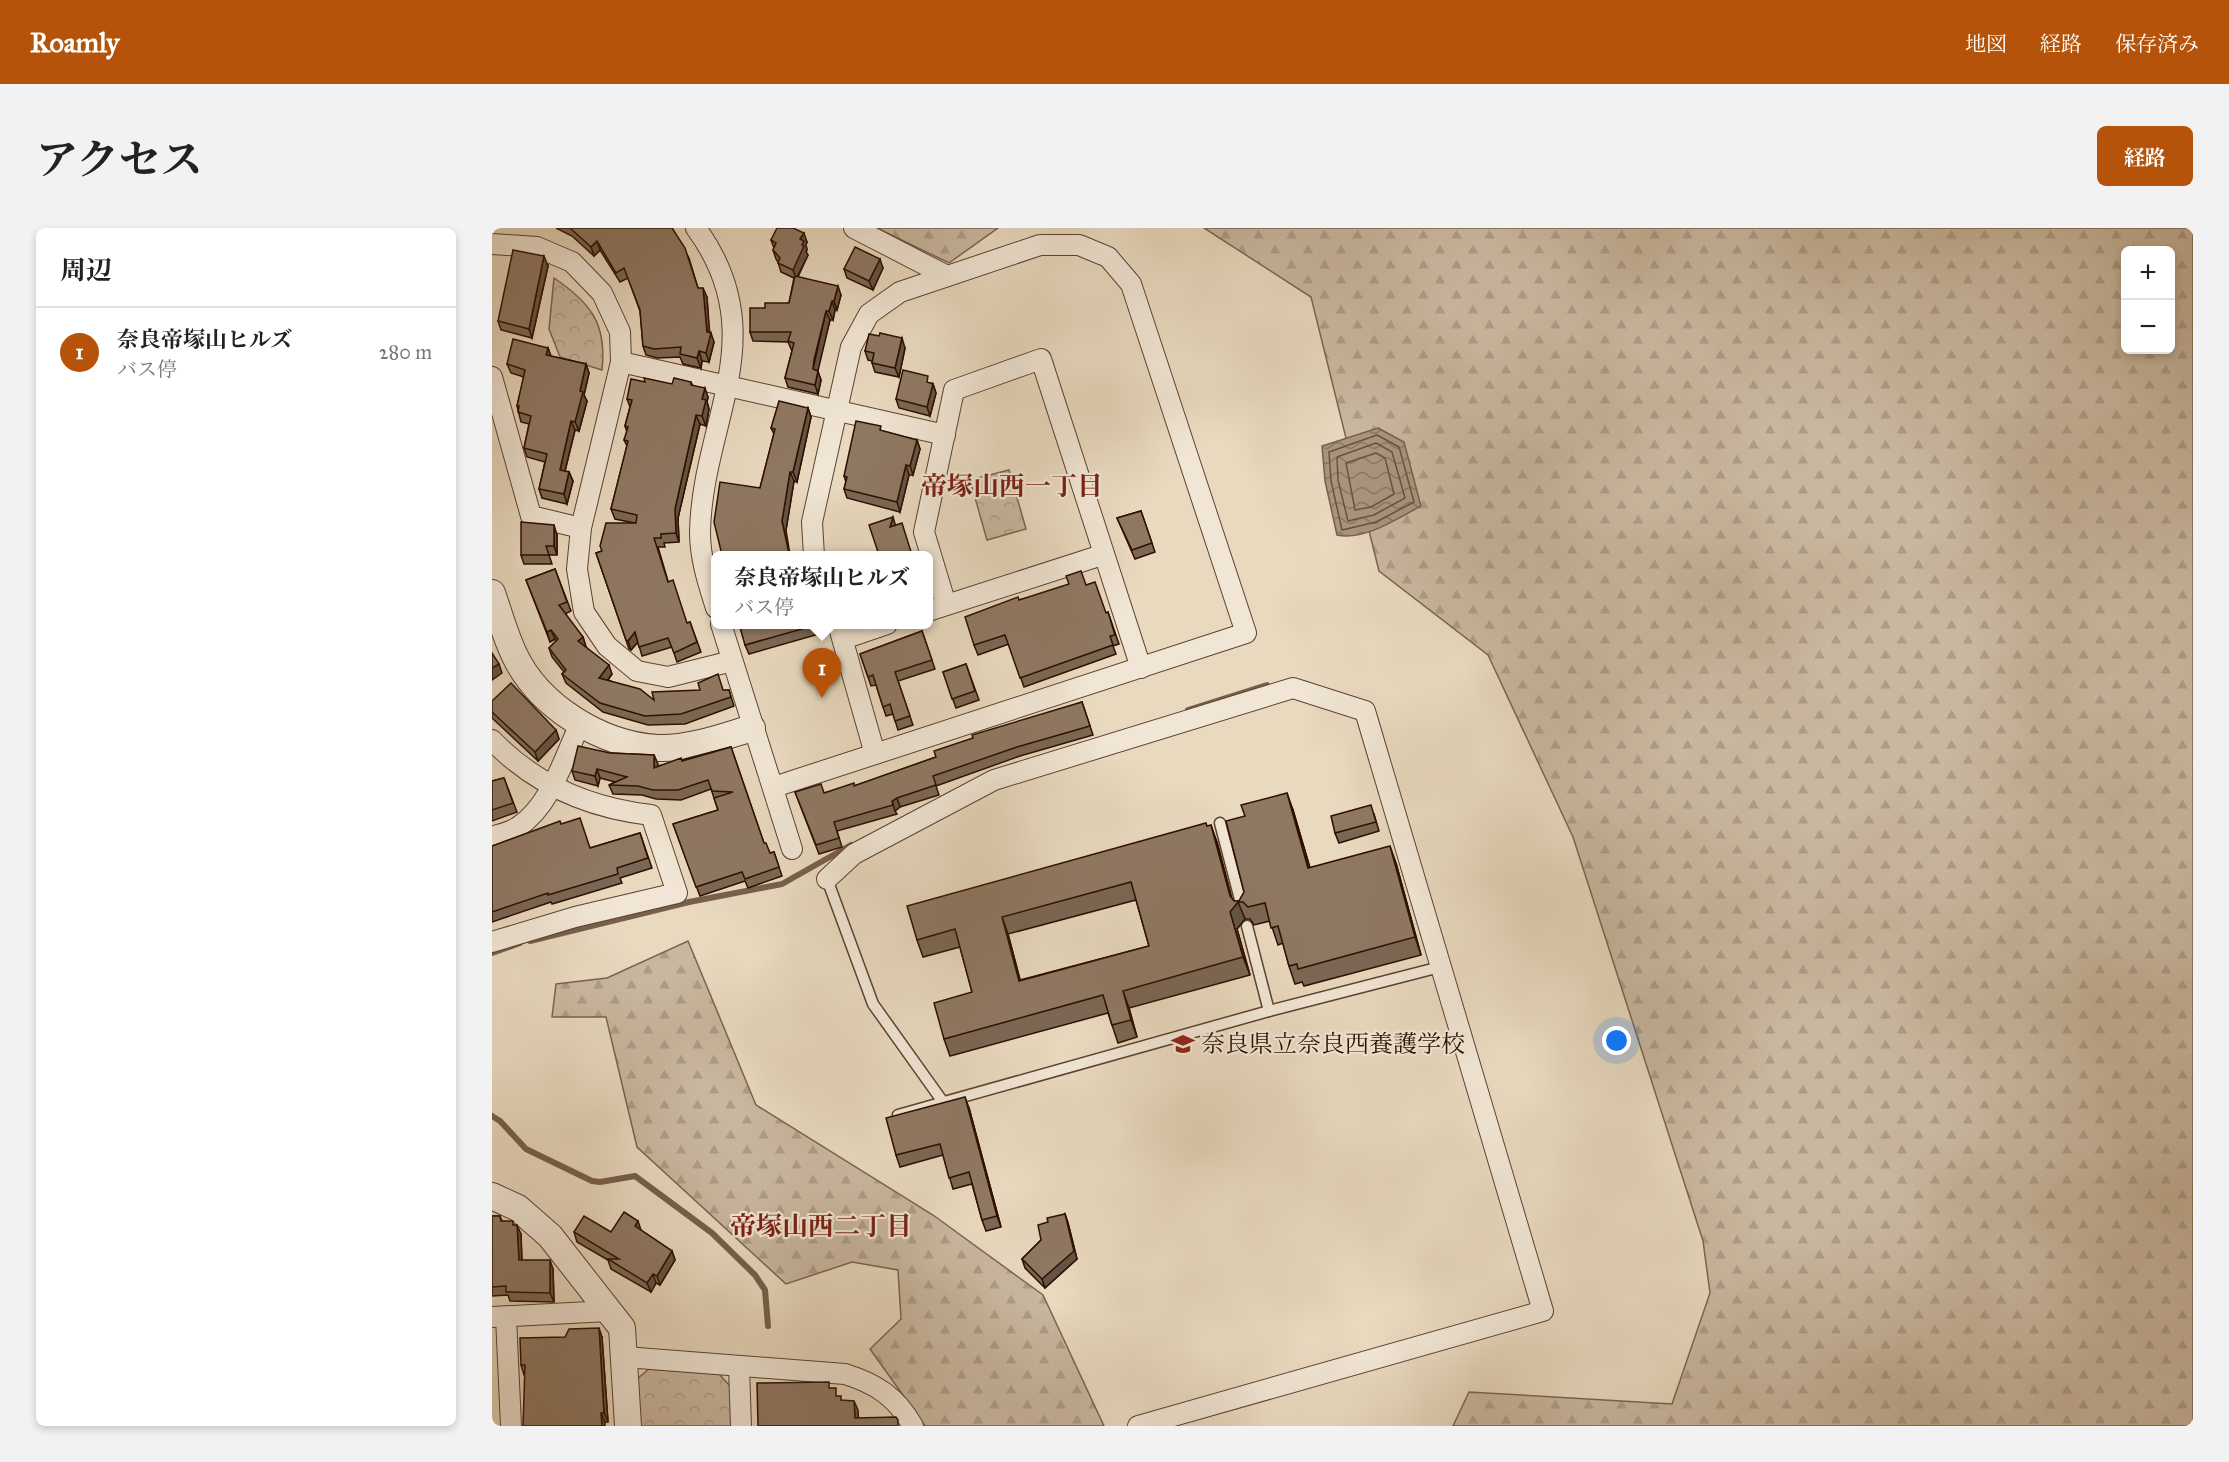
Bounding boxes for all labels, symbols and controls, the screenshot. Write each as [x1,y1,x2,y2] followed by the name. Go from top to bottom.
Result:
[30,25,119,60] text: Roamly
[1965,31,2007,57] text: 地図
[2040,31,2082,57] text: 経路
[2115,31,2199,57] text: 保存済み
[2097,126,2193,186] button: 経路
[36,134,203,186] text: アクセス
[2121,246,2175,354] map controls
[2121,246,2175,300] button: +
[60,254,112,286] text: 周辺
[2121,300,2175,354] button: −
[117,326,292,353] text: 奈良帝塚山ヒルズ
[76,340,83,364] text: 1
[379,340,432,364] text: 280 m
[117,357,177,381] text: バス停
[921,470,1103,502] district label: 帝塚山西一丁目
[711,551,933,629] popup
[734,564,910,591] text: 奈良帝塚山ヒルズ
[734,595,794,619] text: バス停
[802,648,842,698] pin: 1
[1602,1026,1631,1055] your location
[1201,1029,1465,1059] place label: 奈良県立奈良西養護学校
[1170,1031,1196,1057] school or university icon: 奈良県立奈良西養護学校
[730,1210,912,1242] district label: 帝塚山西二丁目

